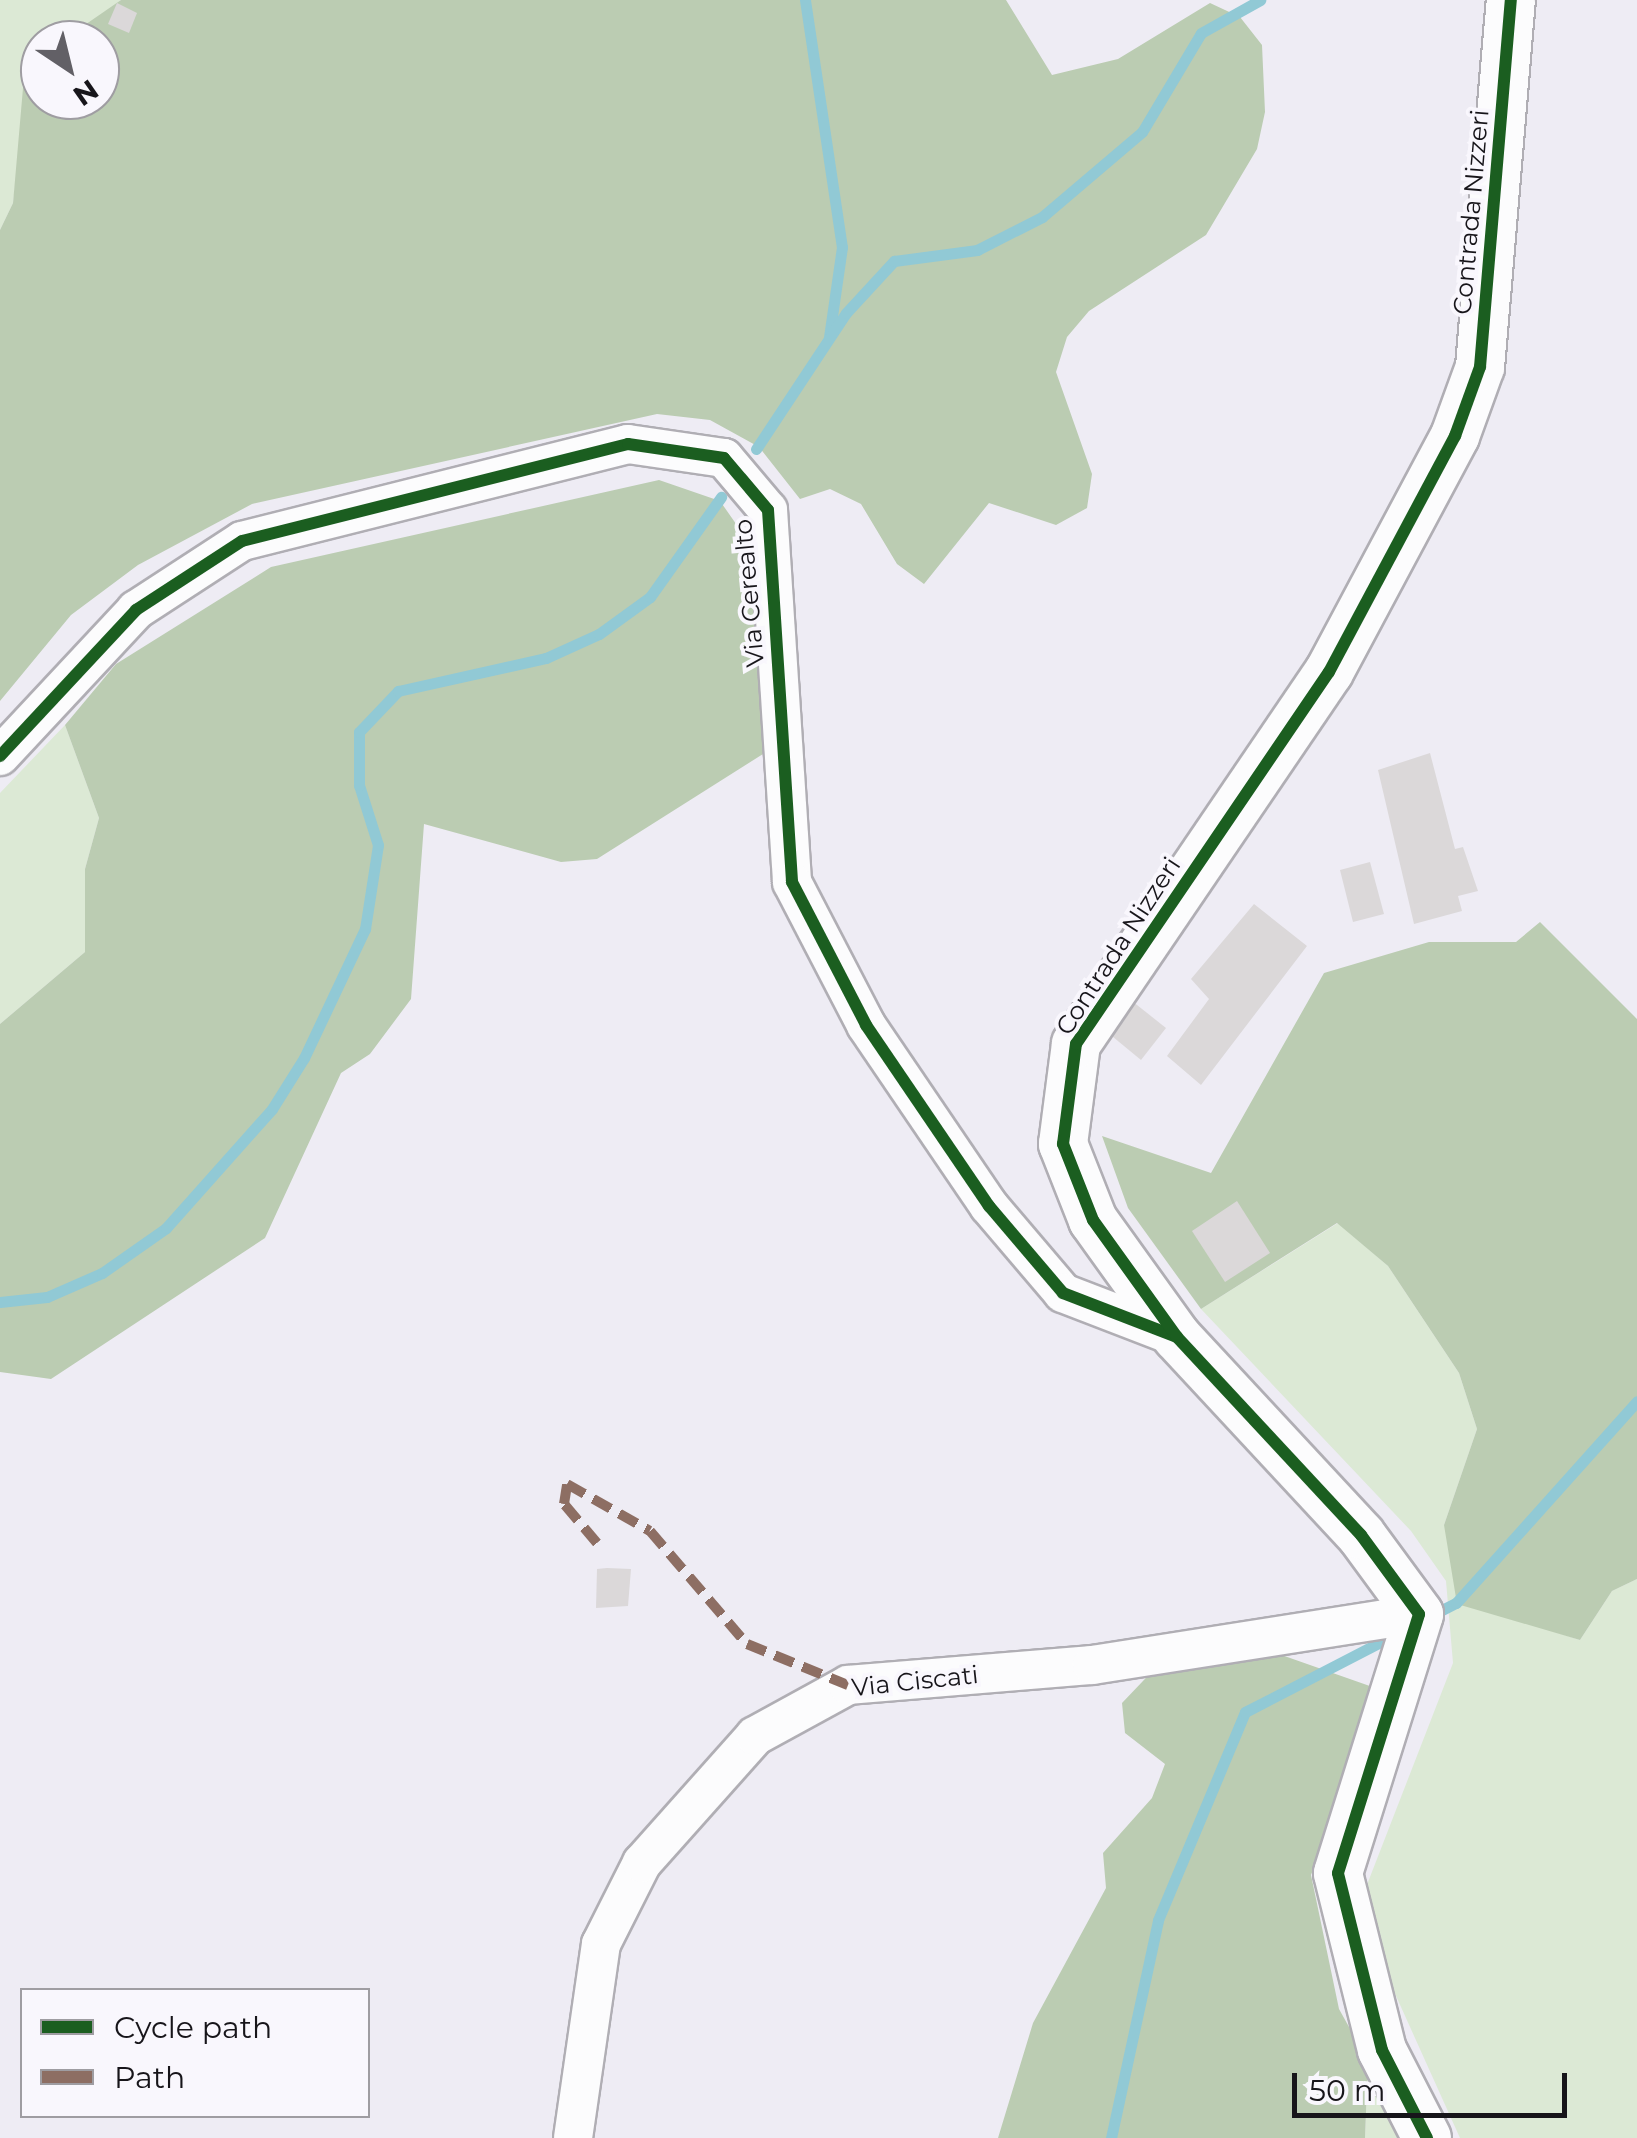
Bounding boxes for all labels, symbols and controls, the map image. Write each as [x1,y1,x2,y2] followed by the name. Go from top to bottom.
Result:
[20,20,120,120] north arrow
[67,73,105,113] text: N
[1447,108,1495,316] street label: Contrada Nizzeri
[728,518,770,668] street label: Via Cerealto
[1049,851,1187,1041] street label: Contrada Nizzeri
[850,1659,980,1703] street label: Via Ciscati
[20,1988,370,2118] legend
[114,2009,272,2046] text: Cycle path
[1297,2053,1572,2115] scale bar
[114,2059,185,2096] text: Path
[1309,2072,1386,2109] text: 50 m

